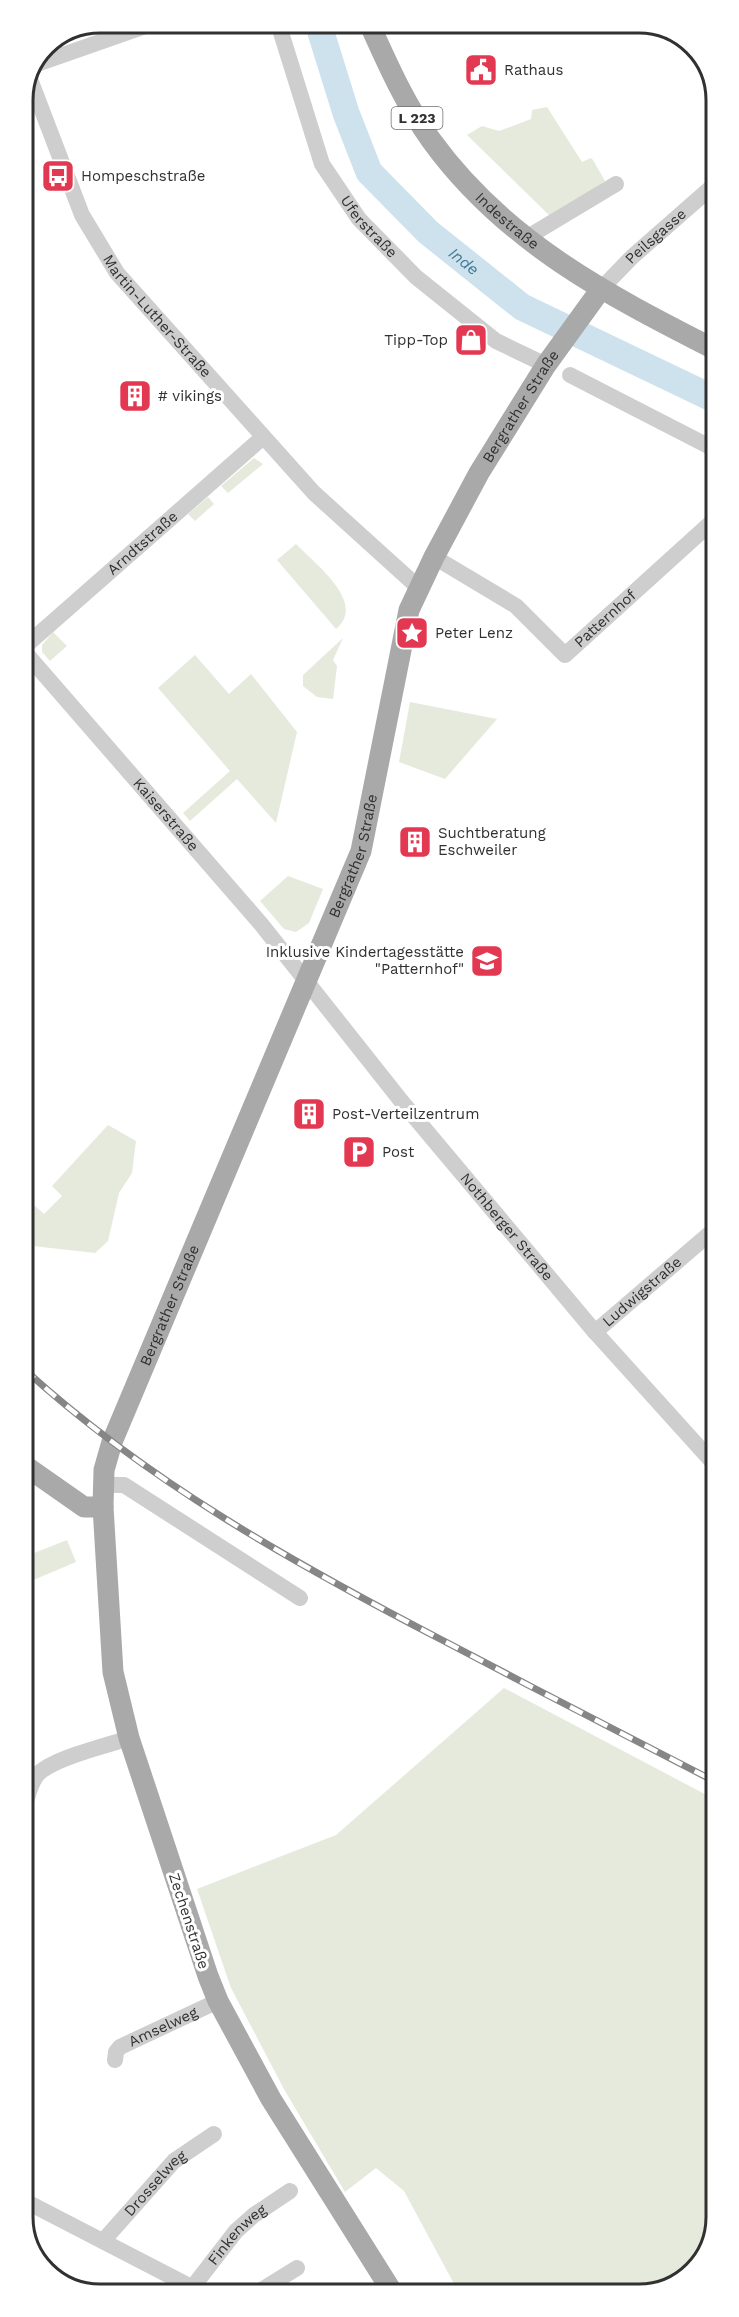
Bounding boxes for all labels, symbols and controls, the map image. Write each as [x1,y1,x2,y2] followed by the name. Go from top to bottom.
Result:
[463,52,499,88] public building icon: Rathaus
[504,61,563,79] place label: Rathaus
[392,107,442,129] road number: L 223
[40,158,76,194] bus stop icon: Hompeschstraße
[81,167,205,185] place label: Hompeschstraße
[471,189,543,253] street label: Indestraße
[337,192,401,261] street label: Uferstraße
[621,205,690,268] street label: Peilsgasse
[445,243,483,279] water label: Inde
[99,251,215,381] street label: Martin-Luther-Straße
[453,322,489,358] shop icon: Tipp-Top
[384,331,448,349] place label: Tipp-Top
[479,347,563,466] street label: Bergrather Straße
[117,378,153,414] building icon: # vikings
[158,387,222,405] place label: # vikings
[104,507,181,579] street label: Arndtstraße
[571,586,640,651] street label: Patternhof
[394,615,430,651] place icon: Peter Lenz
[435,624,513,642] place label: Peter Lenz
[129,774,203,855] street label: Kaiserstraße
[325,792,381,921] street label: Bergrather Straße
[397,824,433,860] building icon: Suchtberatung Eschweiler
[438,824,546,859] place label: Suchtberatung Eschweiler
[266,943,464,978] place label: Inklusive Kindertagesstätte "Patternhof"
[469,943,505,979] school or university icon: Inklusive Kindertagesstätte "Patternhof"
[291,1096,327,1132] building icon: Post-Verteilzentrum
[332,1105,479,1123] place label: Post-Verteilzentrum
[341,1134,377,1170] parking icon: Post
[382,1143,415,1161] place label: Post
[456,1169,557,1284] street label: Nothberger Straße
[136,1242,203,1369] street label: Bergrather Straße
[599,1253,685,1331] street label: Ludwigstraße
[165,1871,213,1971] street label: Zechenstraße
[126,2003,200,2051] street label: Amselweg
[120,2146,190,2220] street label: Drosselweg
[204,2200,270,2269] street label: Finkenweg

